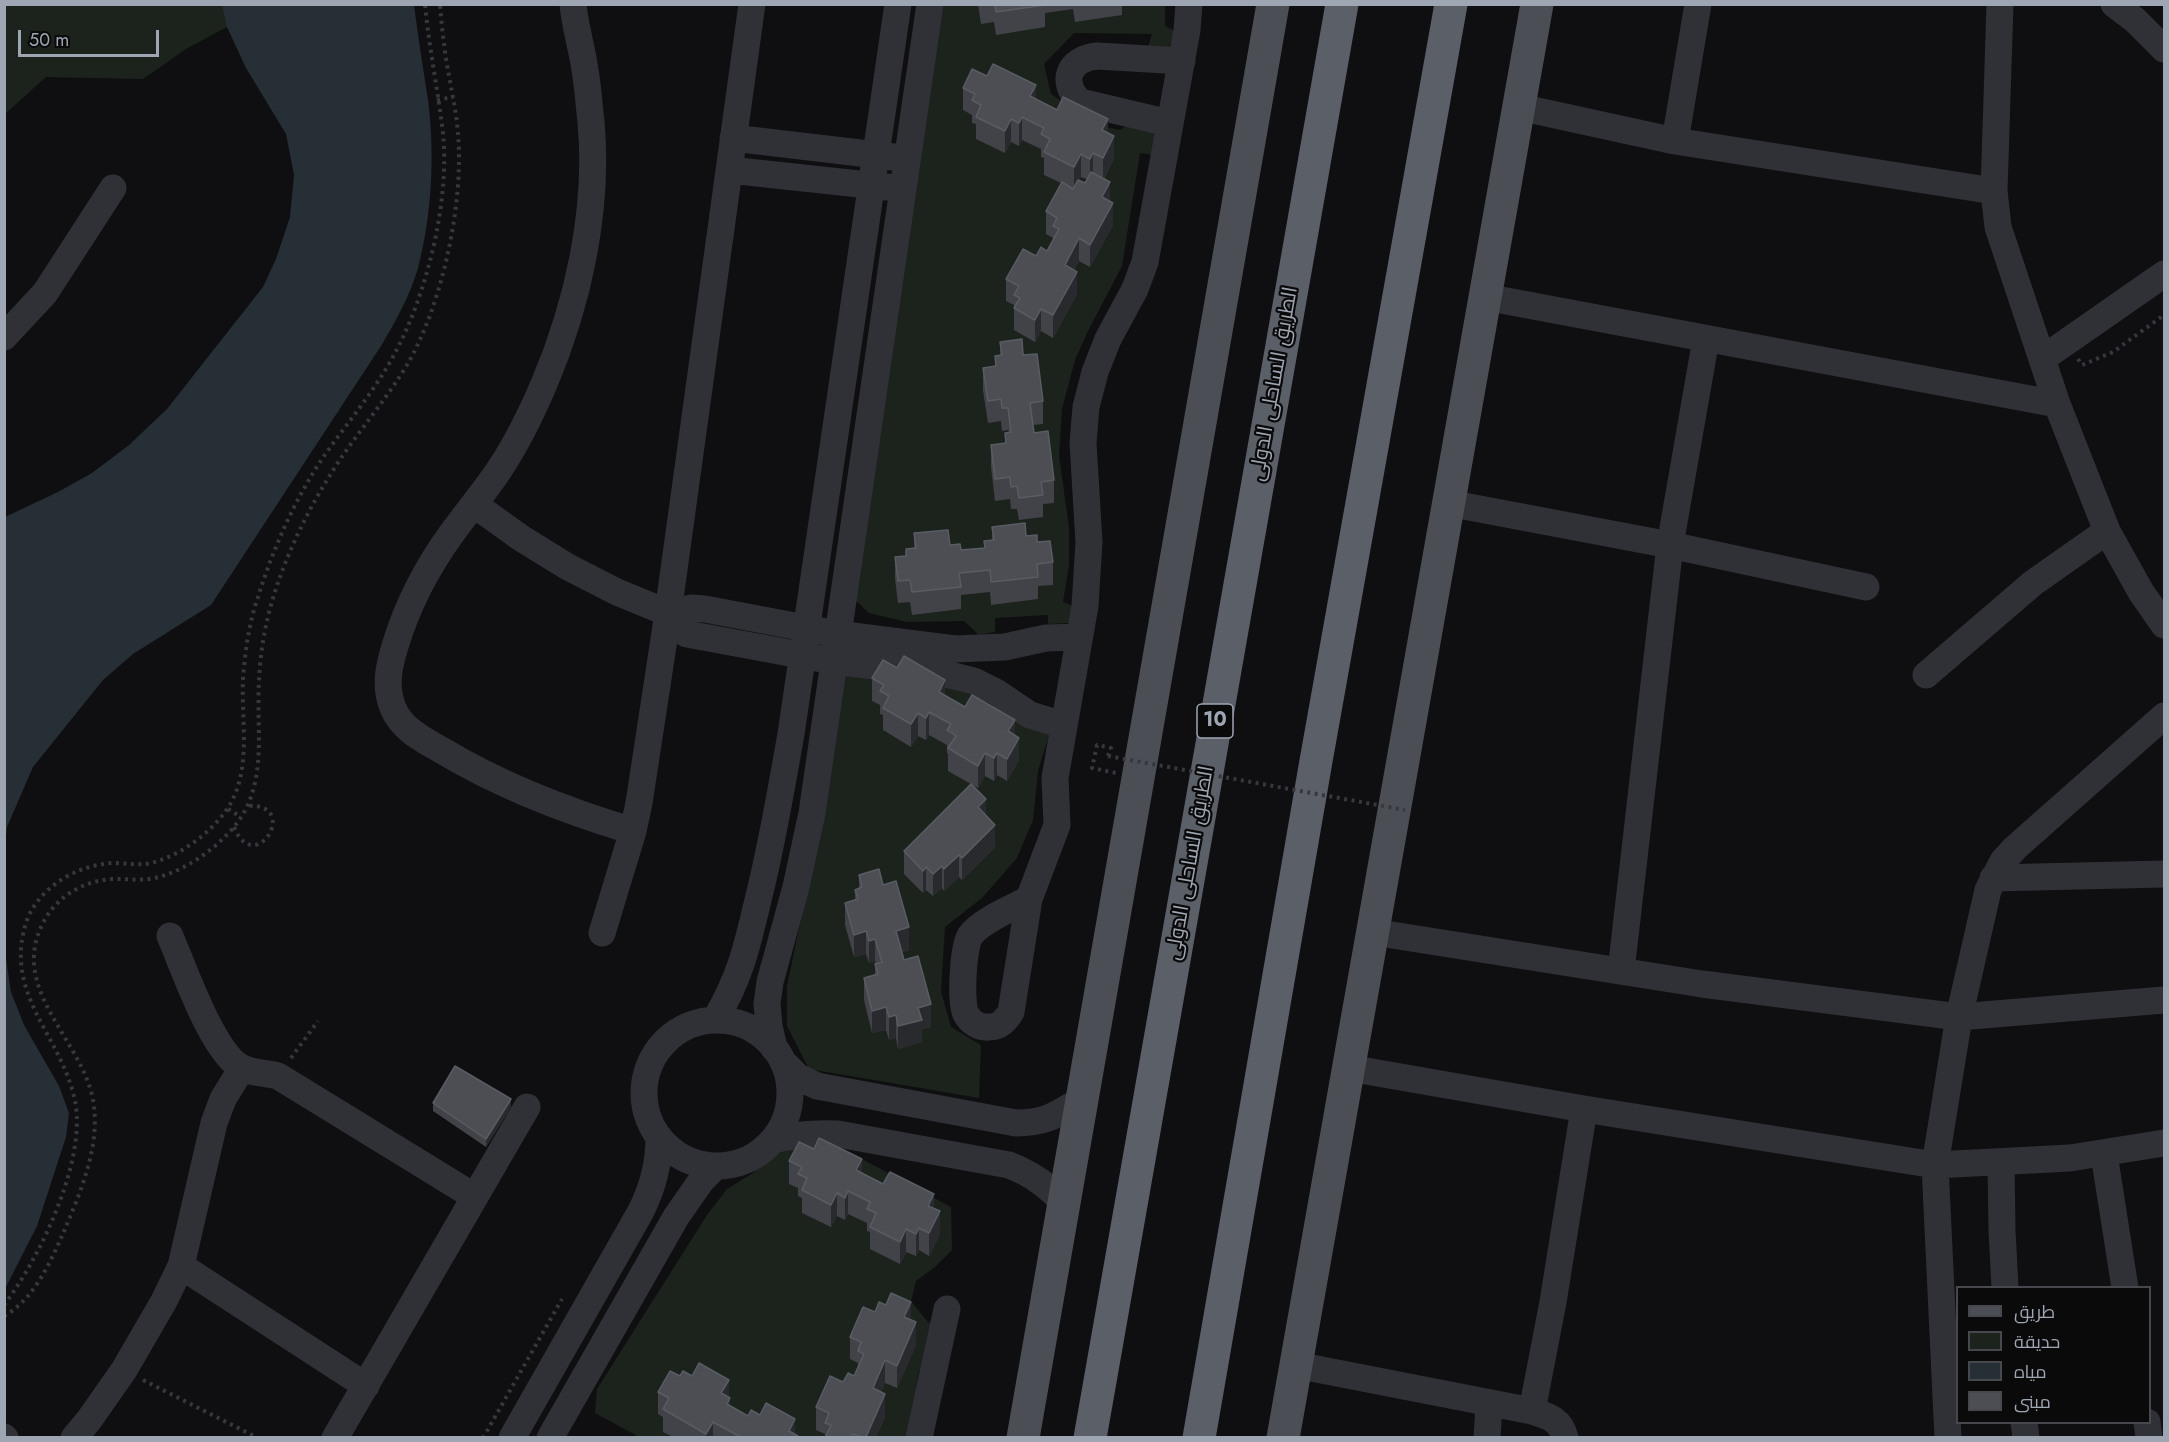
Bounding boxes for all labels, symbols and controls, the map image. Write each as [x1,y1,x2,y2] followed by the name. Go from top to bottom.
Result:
[21,18,162,56] scale bar
[29,27,69,53] text: 50 m
[1245,285,1305,483] street label: الطريق الساحلى الدولى
[1197,704,1233,738] road number: 10
[1161,764,1221,962] street label: الطريق الساحلى الدولى
[1956,1286,2151,1424] legend
[2014,1299,2055,1325] text: طريق
[2014,1329,2060,1355] text: حديقة
[2014,1359,2047,1385] text: مياه
[2014,1389,2051,1415] text: مبنى

